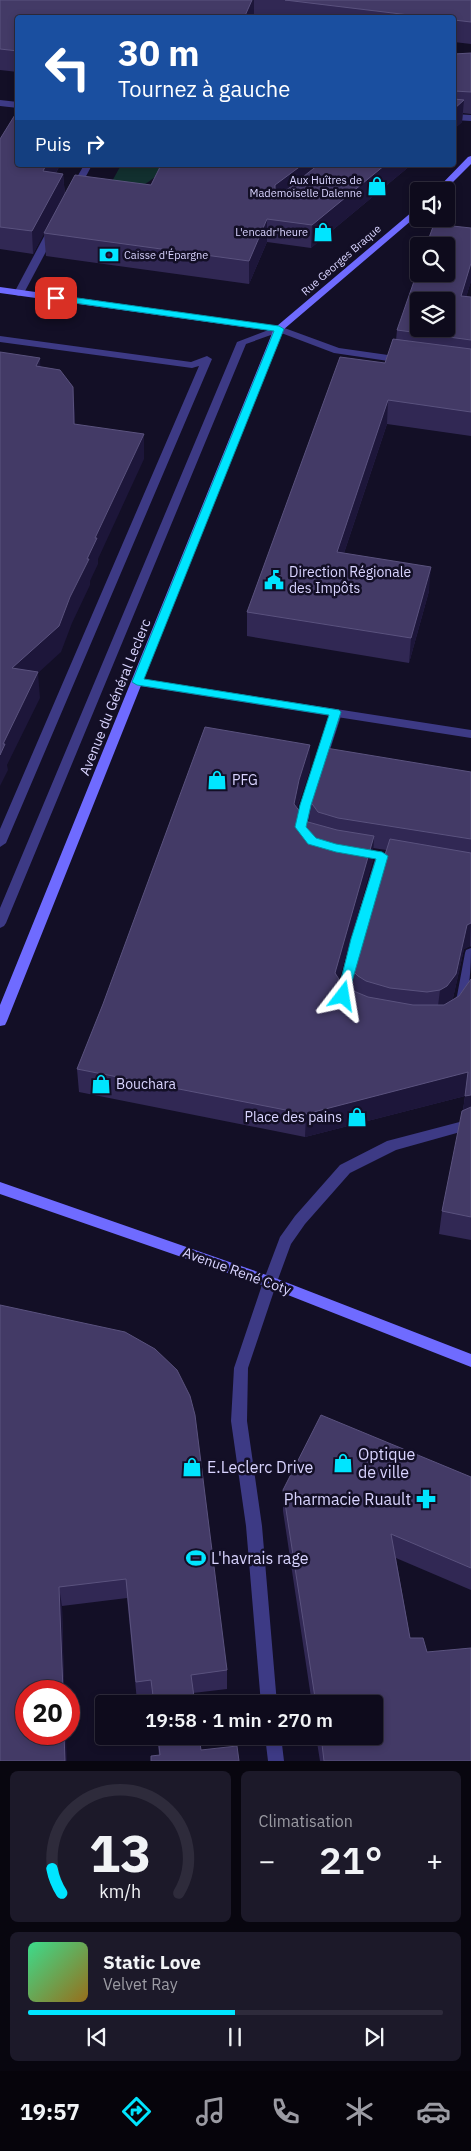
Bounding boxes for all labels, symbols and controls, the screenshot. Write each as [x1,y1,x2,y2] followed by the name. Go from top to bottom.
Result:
[118,30,200,76] text: 30 m
[35,35,100,100] icon: left
[118,74,290,103] text: Tournez à gauche
[81,130,109,158] icon: right
[35,132,71,156] text: Puis
[249,173,362,200] place label: Aux Huîtres de Mademoiselle Dalenne
[366,175,388,197] shop icon: Aux Huîtres de Mademoiselle Dalenne
[410,182,455,337] map controls
[410,182,455,227] button: sound
[312,221,334,243] shop icon: L'encadr'heure
[298,222,384,298] street label: Rue Georges Braque
[235,225,308,239] place label: L'encadr'heure
[410,237,455,282] button: search
[98,244,120,266] bank icon: Caisse d'Épargne
[124,248,208,262] place label: Caisse d'Épargne
[35,277,77,319] pin
[42,284,70,312] icon: arrive
[410,292,455,337] button: layers
[289,563,412,597] place label: Direction Régionale des Impôts
[263,569,285,591] public building icon: Direction Régionale des Impôts
[75,616,155,778] street label: Avenue du Général Leclerc
[206,769,228,791] shop icon: PFG
[232,771,258,789] place label: PFG
[316,969,368,1021] position arrow
[90,1073,112,1095] shop icon: Bouchara
[116,1075,176,1093] place label: Bouchara
[346,1106,368,1128] shop icon: Place des pains
[244,1108,342,1126] place label: Place des pains
[180,1243,294,1299] street label: Avenue René Coty
[358,1444,415,1482] place label: Optique de ville
[332,1452,354,1474] shop icon: Optique de ville
[181,1456,203,1478] shop icon: E.Leclerc Drive
[207,1457,313,1477] place label: E.Leclerc Drive
[415,1488,437,1510] pharmacy icon: Pharmacie Ruault
[284,1489,411,1509] place label: Pharmacie Ruault
[185,1547,207,1569] sports icon: L'havrais rage
[211,1548,309,1568] place label: L'havrais rage
[15,1680,80,1745] speed limit sign: 20
[145,1708,333,1732] text: 19:58 · 1 min · 270 m
[259,1811,353,1831] text: Climatisation
[89,1819,151,1886] text: 13
[319,1835,382,1884] text: 21°
[259,1842,275,1879] text: −
[426,1842,443,1879] text: +
[99,1880,141,1903] text: km/h
[103,1950,201,1974] text: Static Love
[103,1974,178,1994] text: Velvet Ray
[83,2023,111,2051] icon: previous
[221,2023,249,2051] icon: pause
[360,2023,388,2051] icon: next
[119,2094,154,2129] icon: directions
[193,2094,228,2129] icon: music
[268,2094,303,2129] icon: phone
[342,2094,377,2129] icon: climate
[416,2094,451,2129] icon: car
[20,2097,80,2126] text: 19:57

